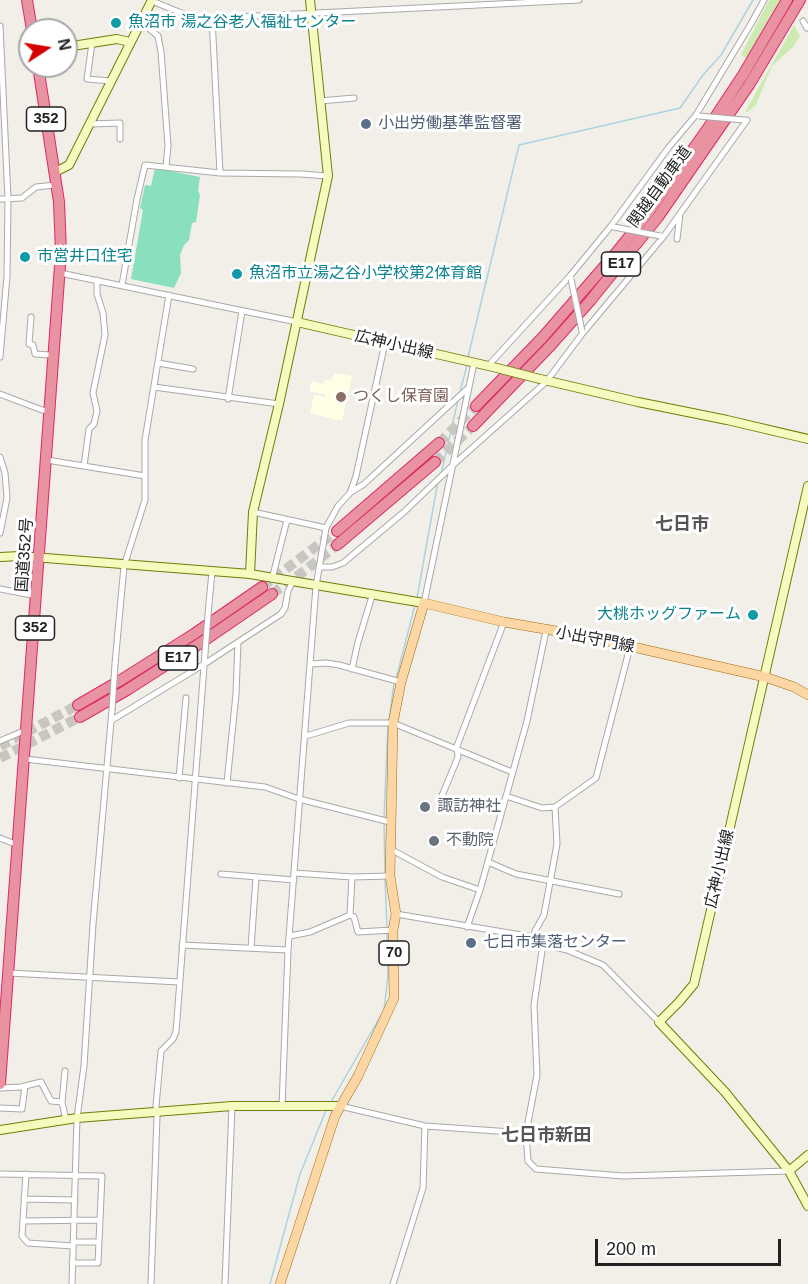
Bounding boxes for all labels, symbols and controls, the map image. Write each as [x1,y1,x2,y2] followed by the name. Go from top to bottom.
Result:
[128,13,356,33] place label: 魚沼市 湯之谷老人福祉センター
[109,16,123,30] marker: 魚沼市 湯之谷老人福祉センター
[18,18,78,78] north arrow
[55,37,74,52] text: N
[26,107,66,131] road number: 352
[378,114,522,134] place label: 小出労働基準監督署
[359,117,373,131] marker: 小出労働基準監督署
[624,143,696,231] street label: 関越自動車道
[37,247,133,267] place label: 市営井口住宅
[18,250,32,264] marker: 市営井口住宅
[602,252,640,276] road number: E17
[249,264,482,284] place label: 魚沼市立湯之谷小学校第2体育館
[230,267,244,281] marker: 魚沼市立湯之谷小学校第2体育館
[353,327,435,363] street label: 広神小出線
[353,387,449,407] place label: つくし保育園
[334,390,348,404] marker: つくし保育園
[655,514,709,536] district label: 七日市
[13,517,37,593] street label: 国道352号
[597,605,741,625] place label: 大桃ホッグファーム
[746,608,760,622] marker: 大桃ホッグファーム
[15,616,54,640] road number: 352
[554,623,636,657] street label: 小出守門線
[158,646,198,670] road number: E17
[437,797,501,817] place label: 諏訪神社
[418,800,432,814] marker: 諏訪神社
[702,828,738,910] street label: 広神小出線
[446,831,494,851] place label: 不動院
[427,834,441,848] marker: 不動院
[483,933,627,953] place label: 七日市集落センター
[464,936,478,950] marker: 七日市集落センター
[379,941,409,965] road number: 70
[501,1125,591,1147] district label: 七日市新田
[598,1227,784,1265] scale bar
[606,1239,656,1259] text: 200 m

